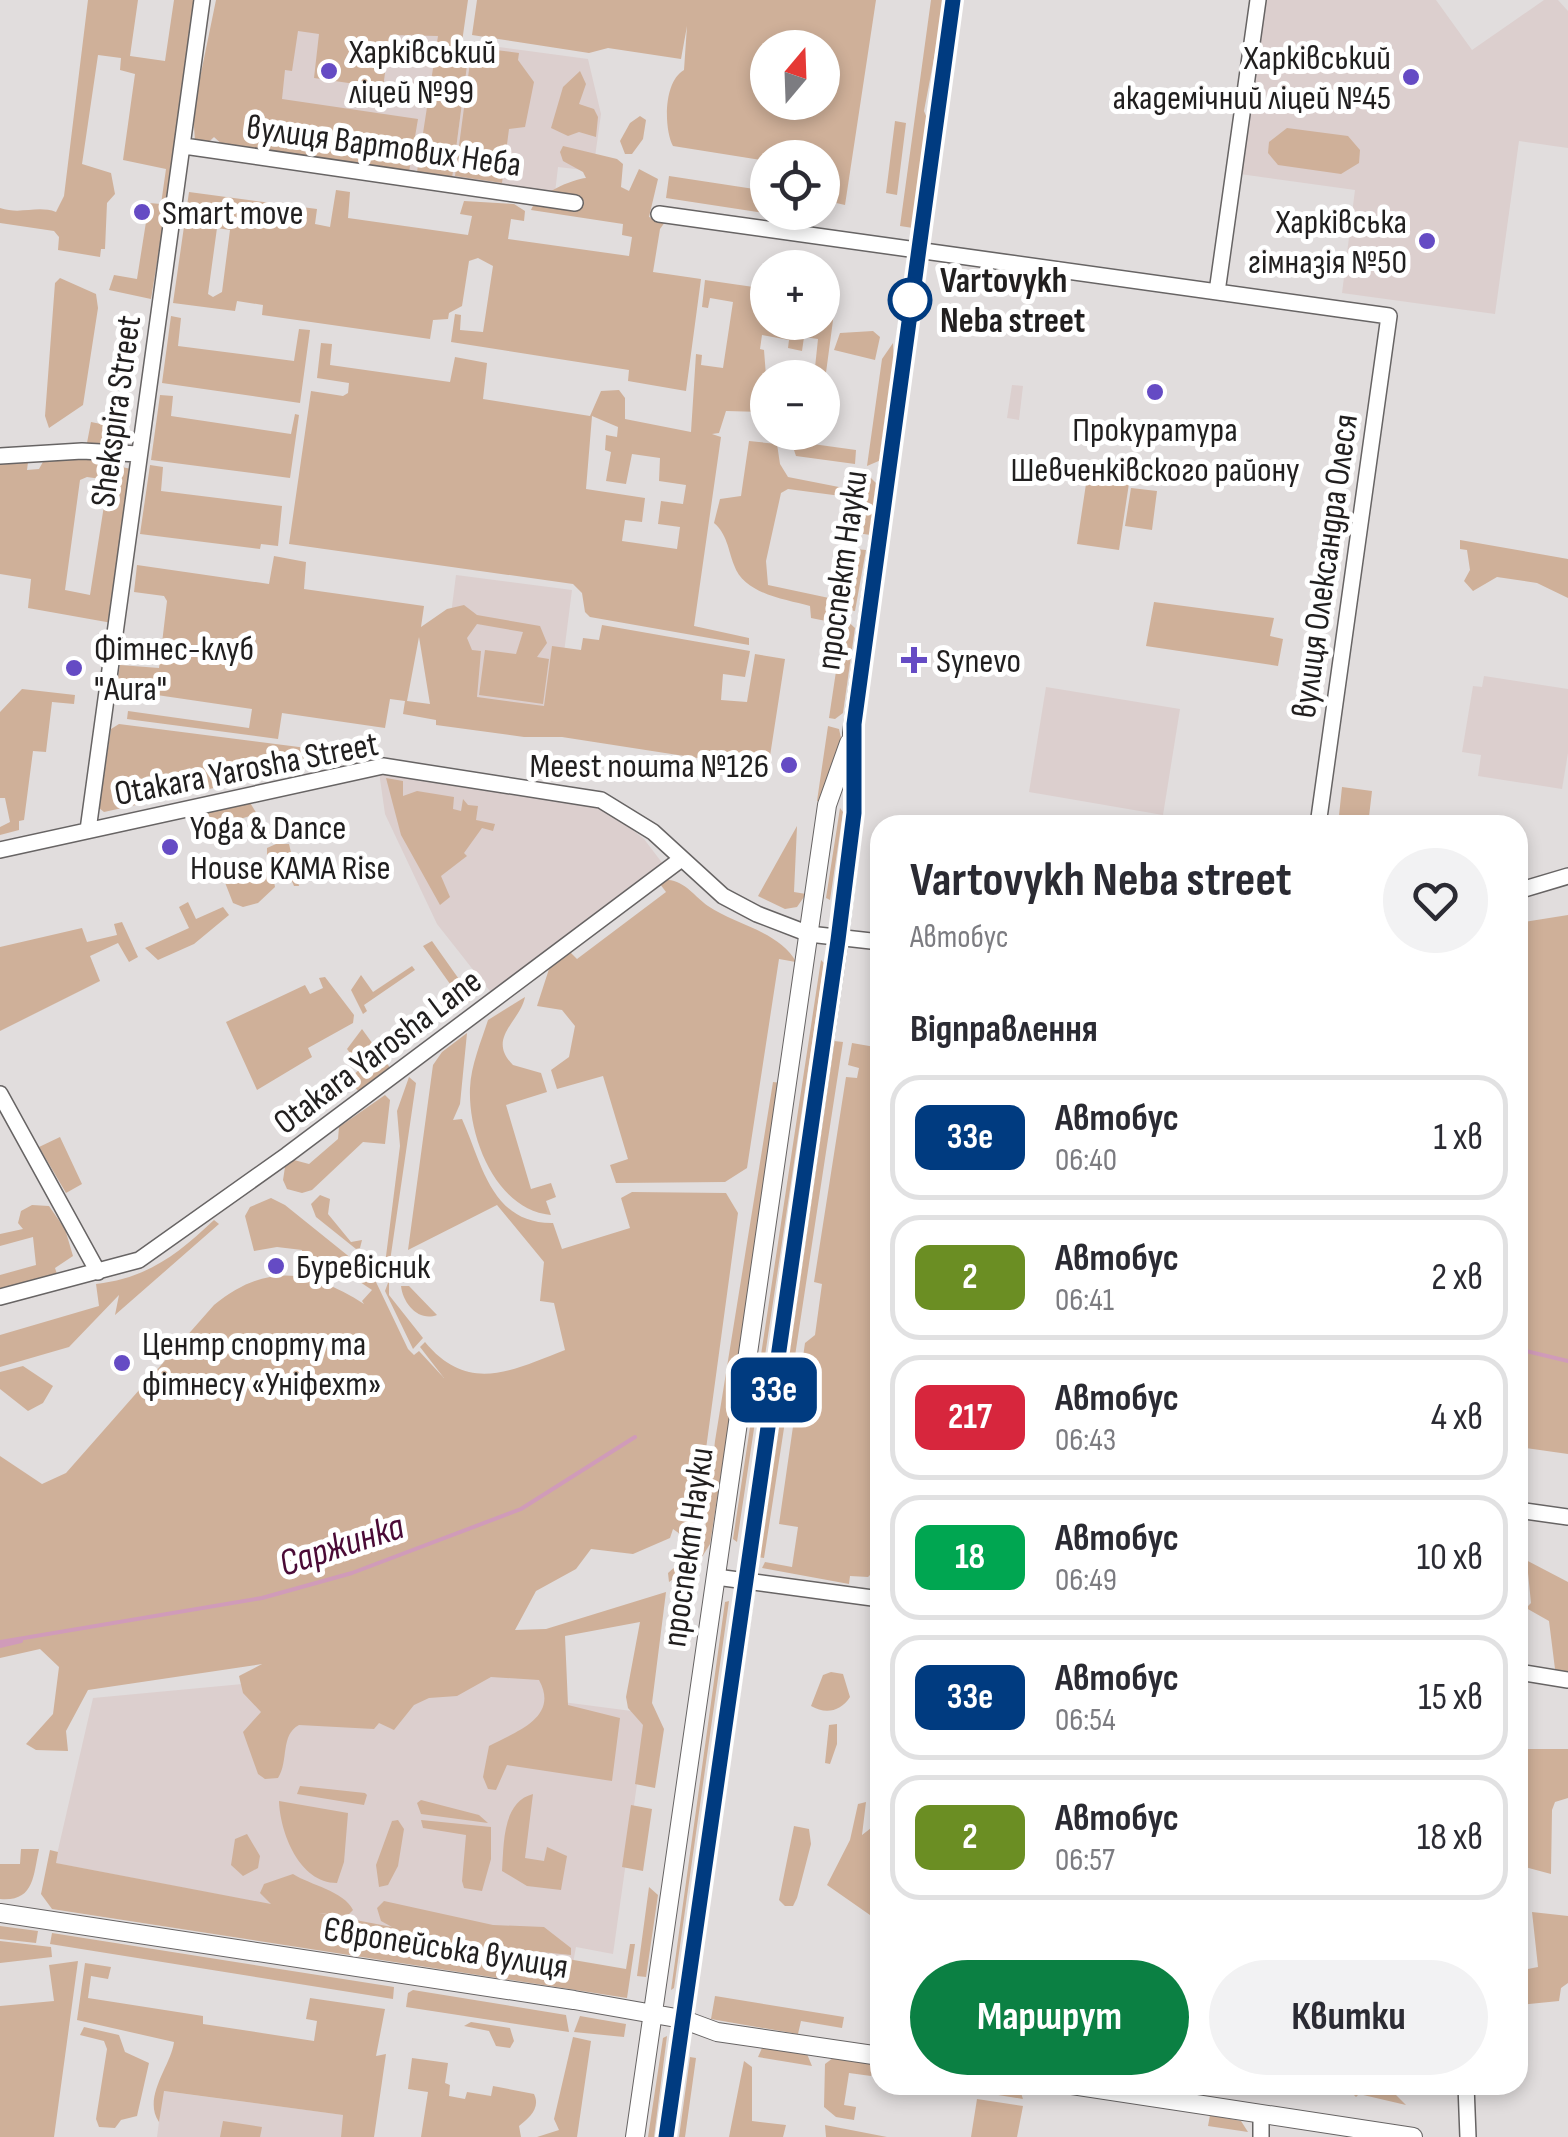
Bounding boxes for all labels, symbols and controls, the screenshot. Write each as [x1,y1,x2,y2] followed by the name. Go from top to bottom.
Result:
[750,30,840,120] north arrow
[750,30,840,450] map controls
[348,31,496,114] place label: Харківський ліцей №99
[1112,37,1391,120] place label: Харківський академічний ліцей №45
[318,60,340,82] marker: Харківський ліцей №99
[1400,66,1422,88] marker: Харківський академічний ліцей №45
[244,106,524,187] street label: вулиця Вартових Неба
[750,140,840,230] button: locate
[162,192,304,235] place label: Smart move
[131,201,153,223] marker: Smart move
[1248,201,1407,284] place label: Харківська гімназія №50
[1416,230,1438,252] marker: Харківська гімназія №50
[750,250,840,340] button: +
[940,260,1085,343] place label: Vartovykh Neba street
[889,279,931,321] marker: Vartovykh Neba street
[82,313,151,510] street label: Shekspira Street
[750,360,840,450] button: −
[1144,381,1166,403] marker: Прокуратура Шевченківского району
[1010,409,1300,492] place label: Прокуратура Шевченківского району
[1283,412,1368,721] street label: вулиця Олександра Олеся
[807,468,878,673] street label: проспект Науки
[94,628,254,711] place label: Фітнес-клуб "Aura"
[936,640,1021,683] place label: Synevo
[901,647,927,673] marker: Synevo
[63,657,85,679] marker: Фітнес-клуб "Aura"
[111,723,382,816] street label: Otakara Yarosha Street
[529,745,769,788] place label: Meest пошта №126
[778,754,800,776] marker: Meest пошта №126
[190,807,391,890] place label: Yoga & Dance House KAMA Rise
[159,836,181,858] marker: Yoga & Dance House KAMA Rise
[1383,848,1488,953] button: heart
[910,852,1292,909] text: Vartovykh Neba street
[910,918,1009,957] text: Автобус
[265,960,490,1144] street label: Otakara Yarosha Lane
[910,1007,1098,1052] text: Відправлення
[1055,1096,1179,1141] text: Автобус
[1434,1115,1483,1160] text: 1 хв
[947,1116,993,1159] text: 33е
[1055,1141,1117,1180] text: 06:40
[1055,1236,1179,1281] text: Автобус
[296,1246,431,1289] place label: Буревісник
[265,1255,287,1277] marker: Буревісник
[1431,1255,1483,1300] text: 2 хв
[962,1256,978,1299] text: 2
[1055,1281,1114,1320] text: 06:41
[142,1323,382,1406] place label: Центр спорту та фітнесу «Уніфехт»
[111,1352,133,1374] marker: Центр спорту та фітнесу «Уніфехт»
[716,1358,832,1422] line badge: 33е
[751,1369,797,1412] text: 33е
[1055,1376,1179,1421] text: Автобус
[1431,1395,1483,1440] text: 4 хв
[948,1396,992,1439] text: 217
[1055,1421,1116,1460] text: 06:43
[653,1445,724,1650] street label: проспект Науки
[273,1504,410,1587] water label: Саржинка
[1055,1516,1179,1561] text: Автобус
[1417,1535,1483,1580] text: 10 хв
[955,1536,985,1579] text: 18
[1055,1561,1117,1600] text: 06:49
[1055,1656,1179,1701] text: Автобус
[1418,1675,1483,1720] text: 15 хв
[947,1676,993,1719] text: 33е
[1055,1701,1116,1740] text: 06:54
[1055,1796,1179,1841] text: Автобус
[1417,1815,1483,1860] text: 18 хв
[962,1816,978,1859] text: 2
[1055,1841,1115,1880] text: 06:57
[321,1908,571,1989] street label: Європейська вулиця
[910,1960,1189,2075] button: Маршрут
[1209,1960,1488,2075] button: Квитки

